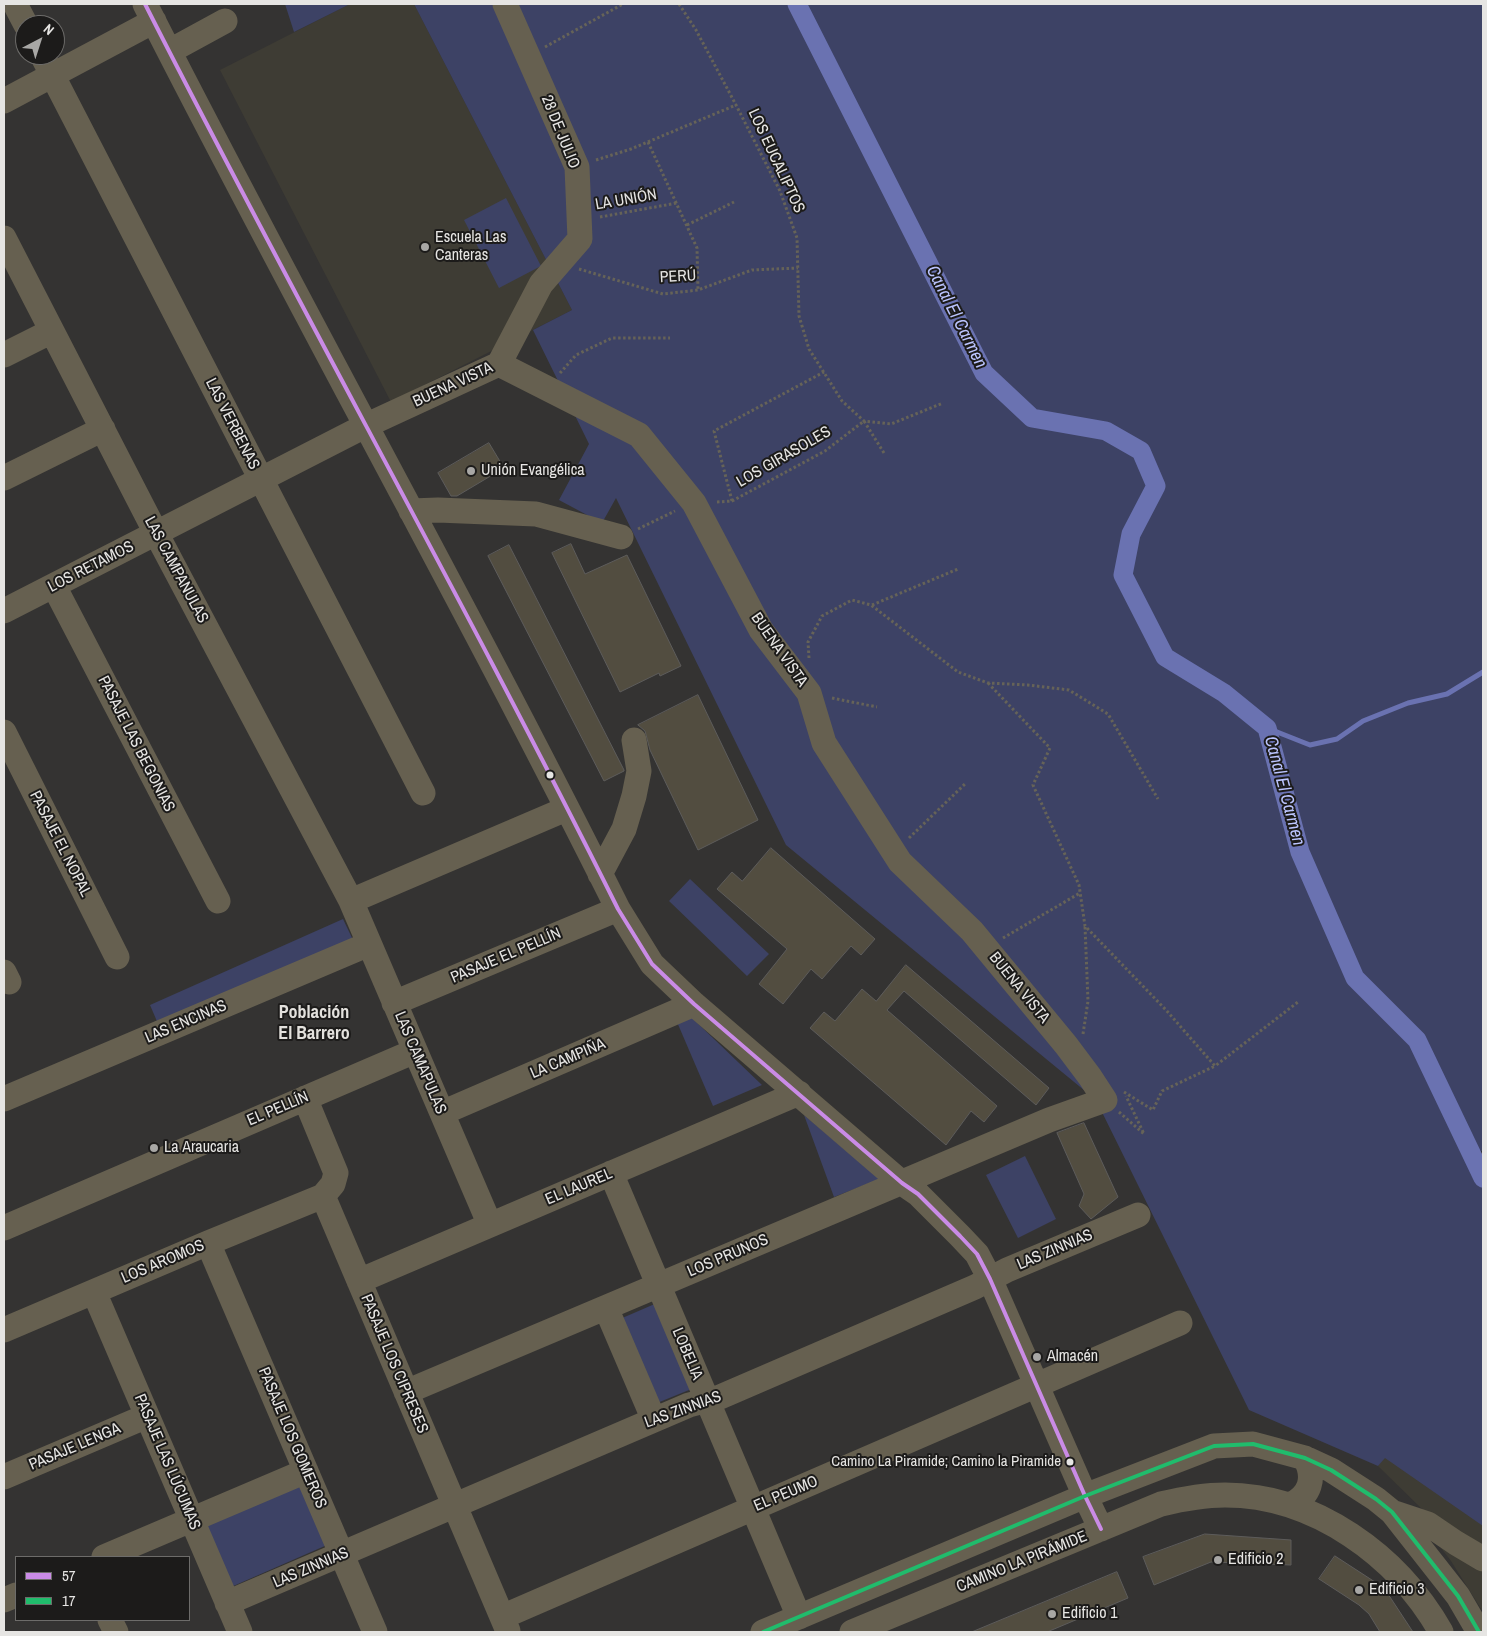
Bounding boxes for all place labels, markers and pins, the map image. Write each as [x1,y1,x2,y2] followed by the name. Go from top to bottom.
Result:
[435,228,506,266] place label: Escuela Las Canteras
[419,241,431,253] marker: Escuela Las Canteras
[481,461,585,481] place label: Unión Evangélica
[465,465,477,477] marker: Unión Evangélica
[545,770,555,780] unlabelled marker
[164,1138,239,1158] place label: La Araucaria
[148,1142,160,1154] marker: La Araucaria
[1047,1347,1098,1367] place label: Almacén
[1031,1351,1043,1363] marker: Almacén
[831,1453,1061,1471] place label: Camino La Piramide; Camino la Piramide
[1065,1457,1075,1467] marker: Camino La Piramide; Camino la Piramide
[1228,1550,1283,1570] place label: Edificio 2
[1212,1554,1224,1566] marker: Edificio 2
[1369,1580,1424,1600] place label: Edificio 3
[1353,1584,1365,1596] marker: Edificio 3
[1062,1604,1117,1624] place label: Edificio 1
[1046,1608,1058,1620] marker: Edificio 1

